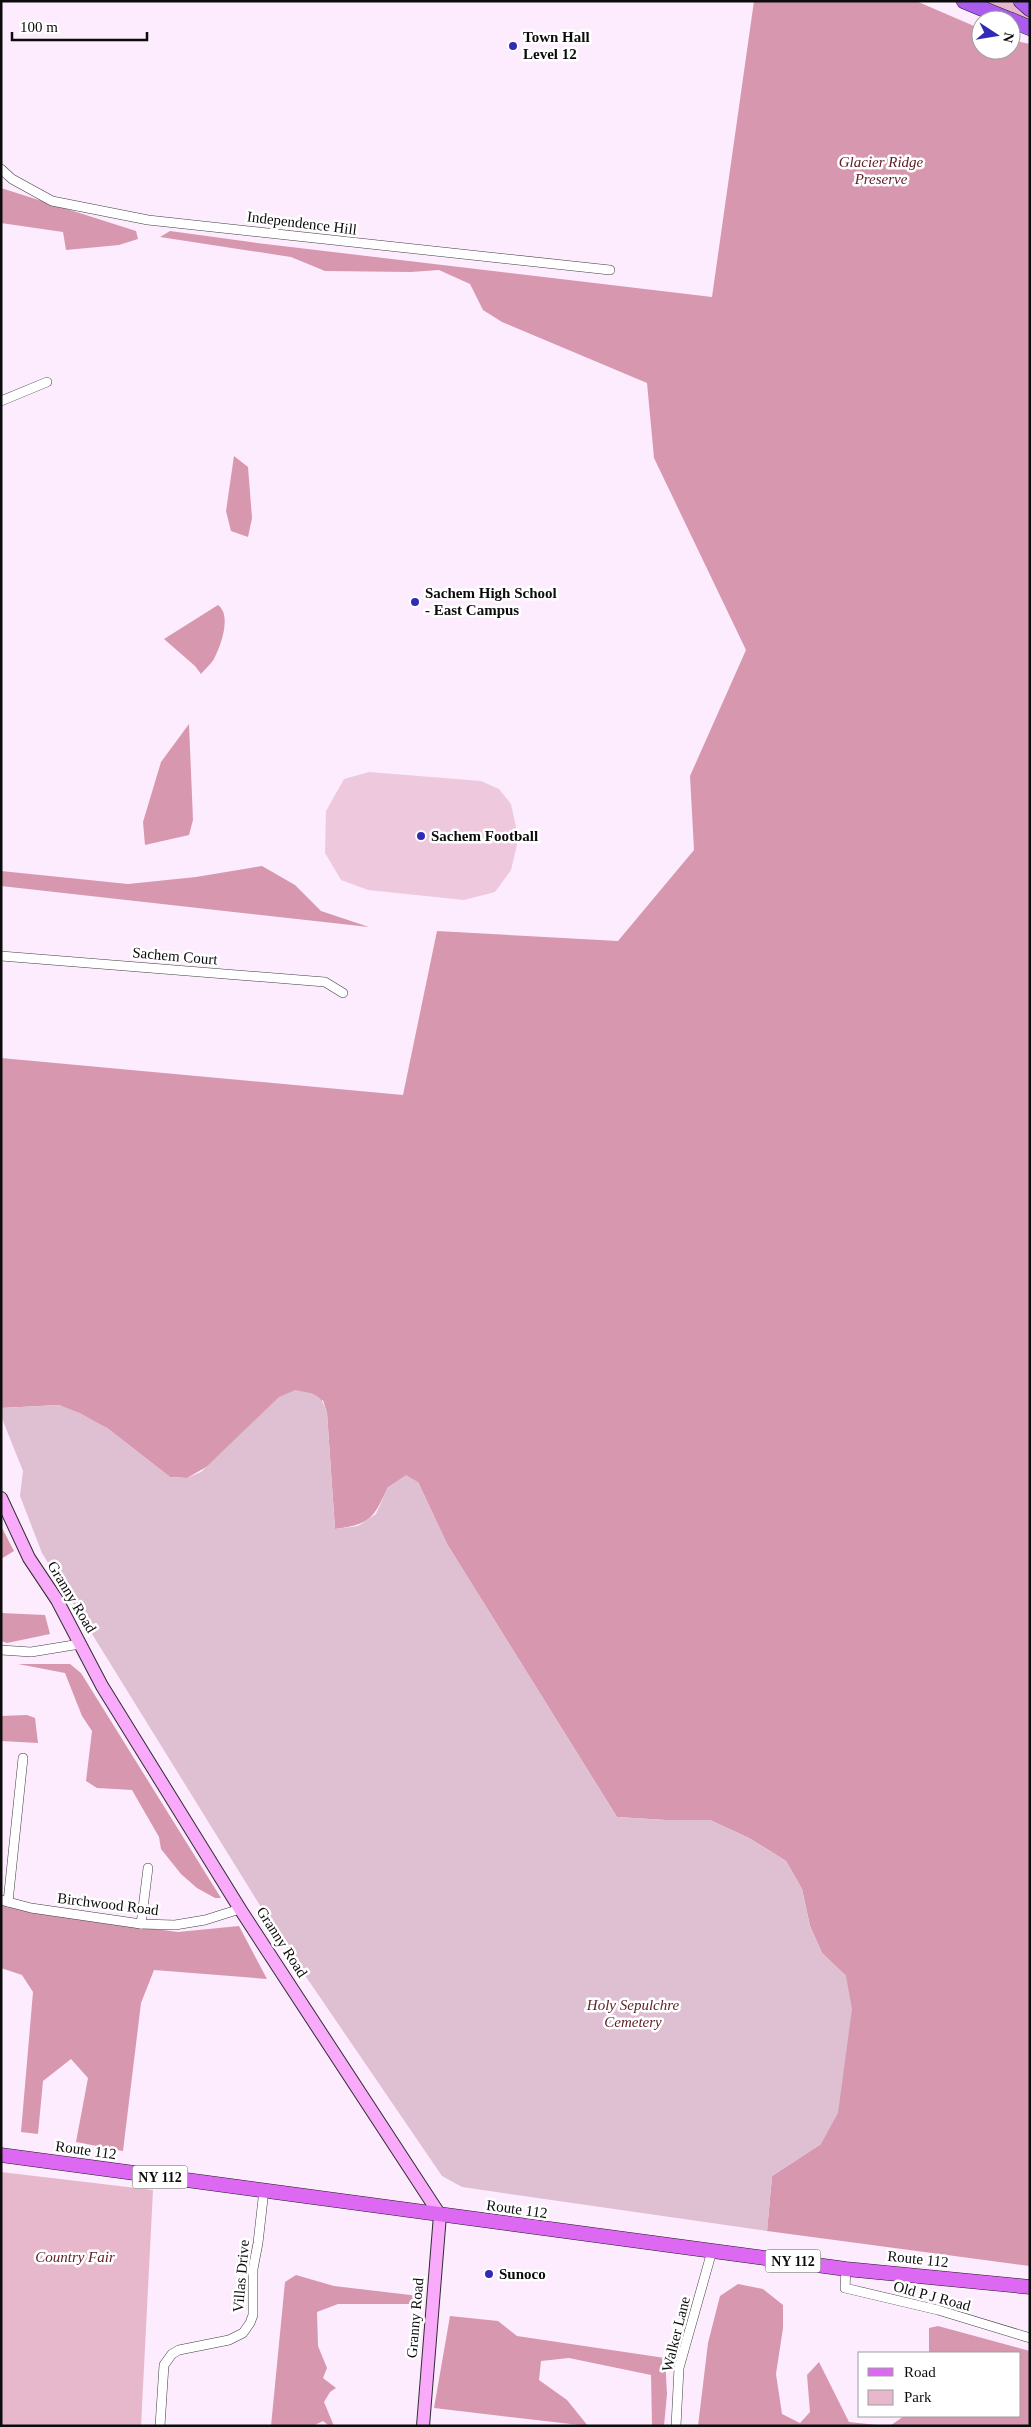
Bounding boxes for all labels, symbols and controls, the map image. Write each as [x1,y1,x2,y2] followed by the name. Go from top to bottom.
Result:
[12,10,148,42] scale bar
[971,10,1021,60] north arrow
[20,19,58,35] text: 100 m
[523,29,590,62] place label: Town Hall Level 12
[1000,31,1017,44] text: N
[507,40,519,52] marker: Town Hall Level 12
[839,154,924,187] park label: Glacier Ridge Preserve
[246,208,358,238] street label: Independence Hill
[425,585,557,618] place label: Sachem High School - East Campus
[409,596,421,608] marker: Sachem High School - East Campus
[431,828,538,844] place label: Sachem Football
[415,830,427,842] marker: Sachem Football
[132,944,219,968] street label: Sachem Court
[44,1558,100,1636] street label: Granny Road
[56,1890,160,1918] street label: Birchwood Road
[253,1904,311,1980] street label: Granny Road
[586,1997,679,2030] park label: Holy Sepulchre Cemetery
[54,2138,118,2162] street label: Route 112
[132,2166,188,2188] road number: NY 112
[485,2197,549,2221] street label: Route 112
[230,2239,252,2313] street label: Villas Drive
[887,2248,949,2270] street label: Route 112
[35,2249,115,2265] park label: Country Fair
[766,2250,820,2272] road number: NY 112
[499,2266,546,2282] place label: Sunoco
[483,2268,495,2280] marker: Sunoco
[404,2277,427,2359] street label: Granny Road
[892,2278,973,2314] street label: Old P J Road
[659,2295,693,2373] street label: Walker Lane
[858,2352,1021,2417] legend
[904,2364,936,2380] text: Road
[904,2389,932,2405] text: Park

